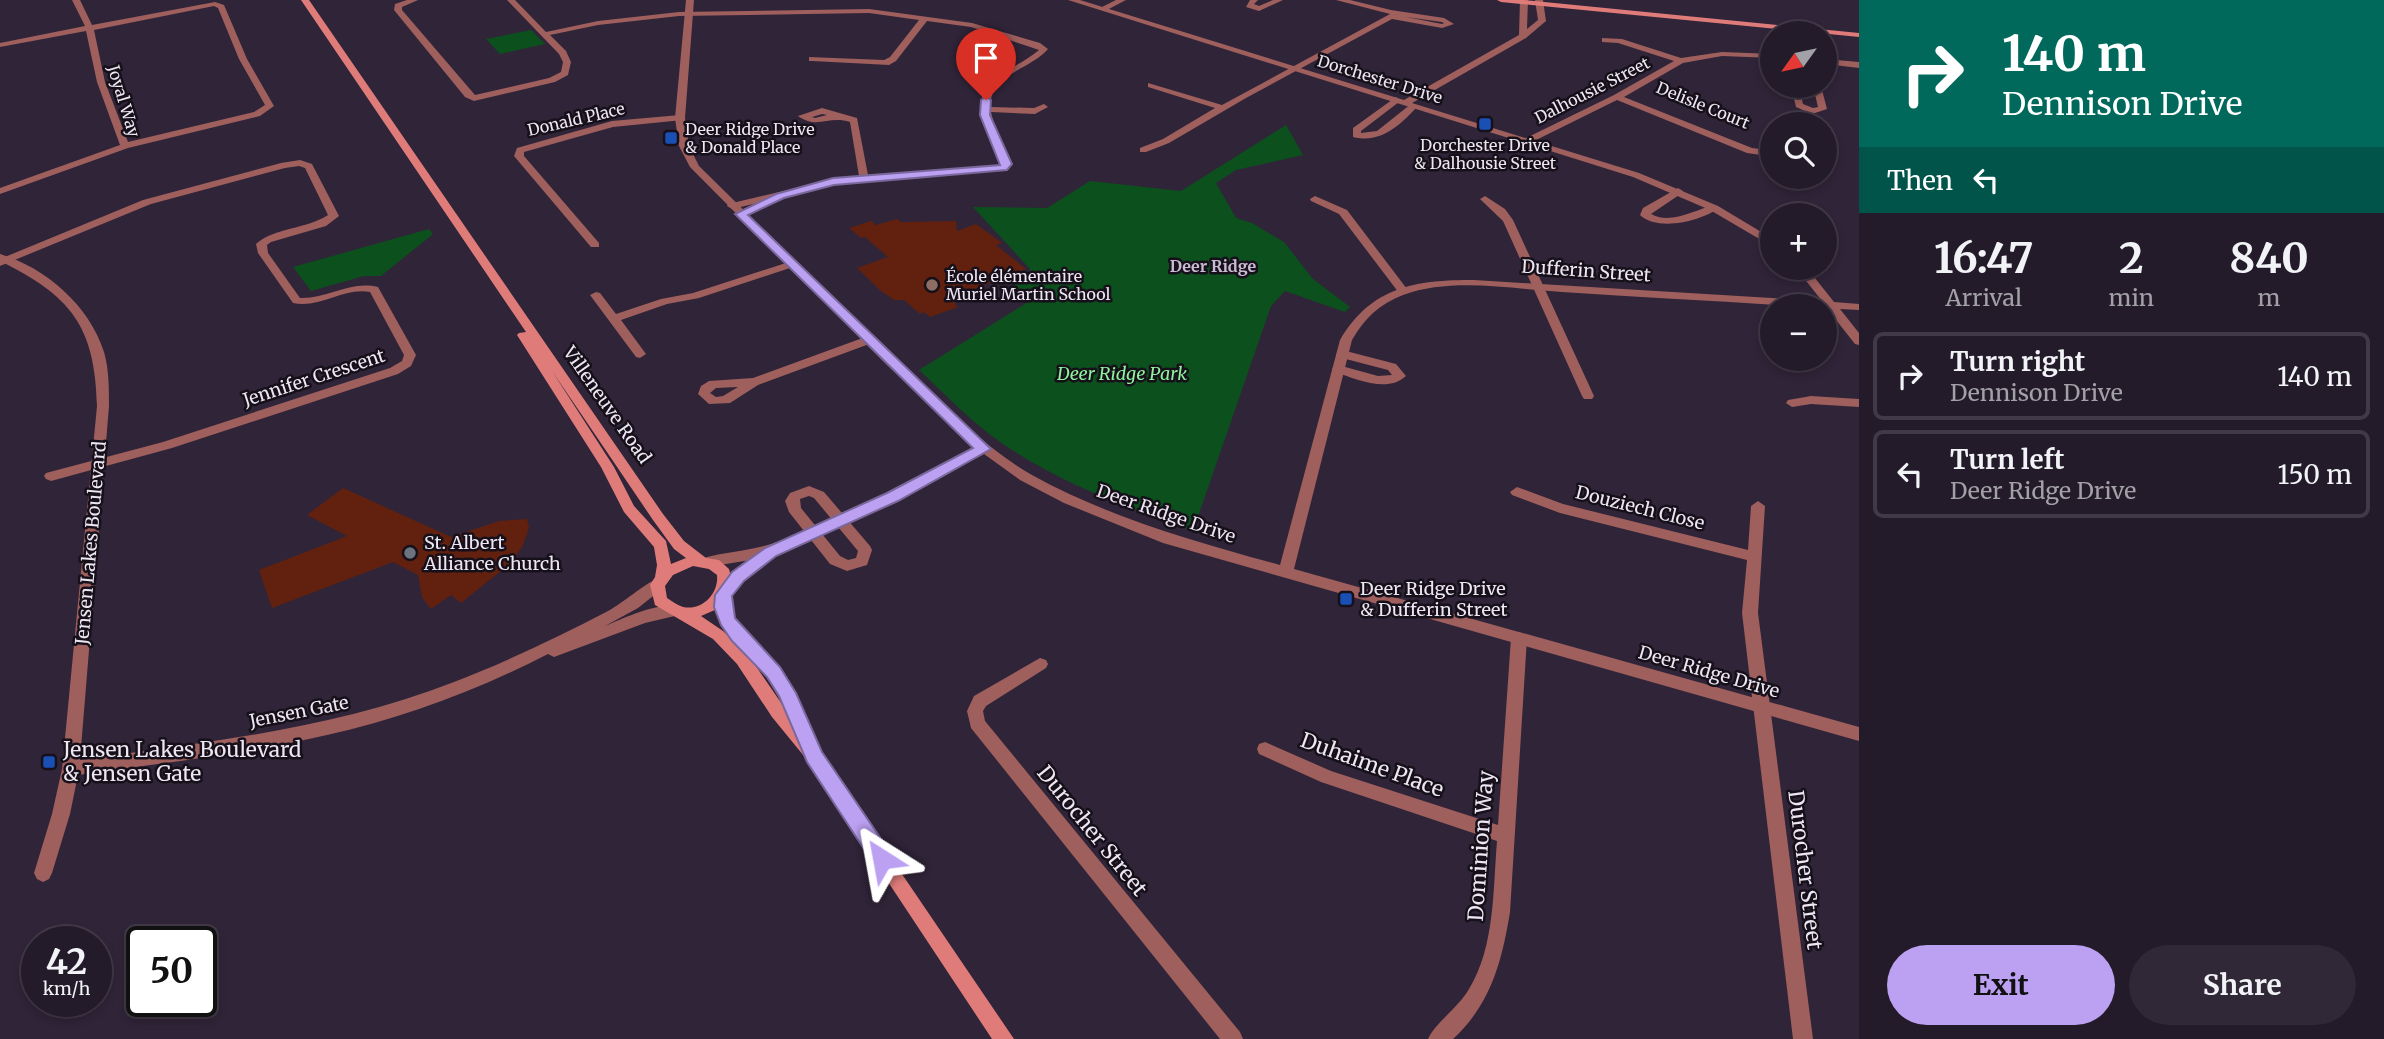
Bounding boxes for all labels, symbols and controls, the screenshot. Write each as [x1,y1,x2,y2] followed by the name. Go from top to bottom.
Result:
[1760,21,1838,98] north arrow
[1760,21,1837,371] map controls
[2002,23,2146,84] text: 140 m
[956,28,1016,100] pin
[1887,28,1978,119] icon: right
[967,39,1005,77] icon: arrive
[1315,50,1445,108] street label: Dorchester Drive
[1531,52,1653,128] street label: Dalhousie Street
[103,62,145,140] street label: Joyal Way
[1654,77,1753,133] street label: Delisle Court
[2002,84,2242,124] text: Dennison Drive
[525,98,627,140] street label: Donald Place
[1760,112,1837,189] button: search
[1477,116,1493,132] marker: Dorchester Drive & Dalhousie Street
[685,119,814,157] place label: Deer Ridge Drive & Donald Place
[663,130,679,146] marker: Deer Ridge Drive & Donald Place
[1414,135,1557,173] place label: Dorchester Drive & Dalhousie Street
[1967,161,2005,199] icon: left
[1887,164,1953,197] text: Then
[1760,203,1837,280] button: +
[1934,232,2034,284] text: 16:47
[2119,232,2144,284] text: 2
[2229,232,2309,284] text: 840
[1521,255,1651,286] street label: Dufferin Street
[1170,256,1257,276] district label: Deer Ridge
[946,266,1111,304] place label: École élémentaire Muriel Martin School
[924,277,940,293] marker: École élémentaire Muriel Martin School
[1945,283,2022,312] text: Arrival
[2109,283,2154,312] text: min
[2258,283,2280,312] text: m
[1760,294,1837,371] button: −
[558,341,657,468] street label: Villeneuve Road
[239,344,388,412] street label: Jennifer Crescent
[1950,345,2085,378] text: Turn right
[1891,357,1929,395] icon: right
[2277,360,2352,393] text: 140 m
[1056,362,1187,385] park label: Deer Ridge Park
[1950,378,2123,407] text: Dennison Drive
[70,440,111,647] street label: Jensen Lakes Boulevard
[1950,443,2064,476] text: Turn left
[1891,455,1929,493] icon: left
[2278,458,2352,491] text: 150 m
[1950,476,2136,505] text: Deer Ridge Drive
[1094,479,1239,548] street label: Deer Ridge Drive
[1573,480,1707,535] street label: Douziech Close
[423,531,561,575] place label: St. Albert Alliance Church
[402,545,418,561] marker: St. Albert Alliance Church
[1360,577,1508,621] place label: Deer Ridge Drive & Dufferin Street
[1338,591,1354,607] marker: Deer Ridge Drive & Dufferin Street
[1636,640,1782,703] street label: Deer Ridge Drive
[246,691,350,733] street label: Jensen Gate
[1297,726,1447,803] street label: Duhaime Place
[62,736,302,787] place label: Jensen Lakes Boulevard & Jensen Gate
[41,754,57,770] marker: Jensen Lakes Boulevard & Jensen Gate
[1031,760,1153,901] street label: Durocher Street
[1462,769,1499,922] street label: Dominion Way
[1782,789,1829,951] street label: Durocher Street
[845,822,919,896] position arrow
[126,926,217,1017] speed limit sign: 50
[46,940,87,984] text: 42
[1887,945,2115,1025] button: Exit
[2129,945,2356,1025] button: Share
[43,977,90,1000] text: km/h

